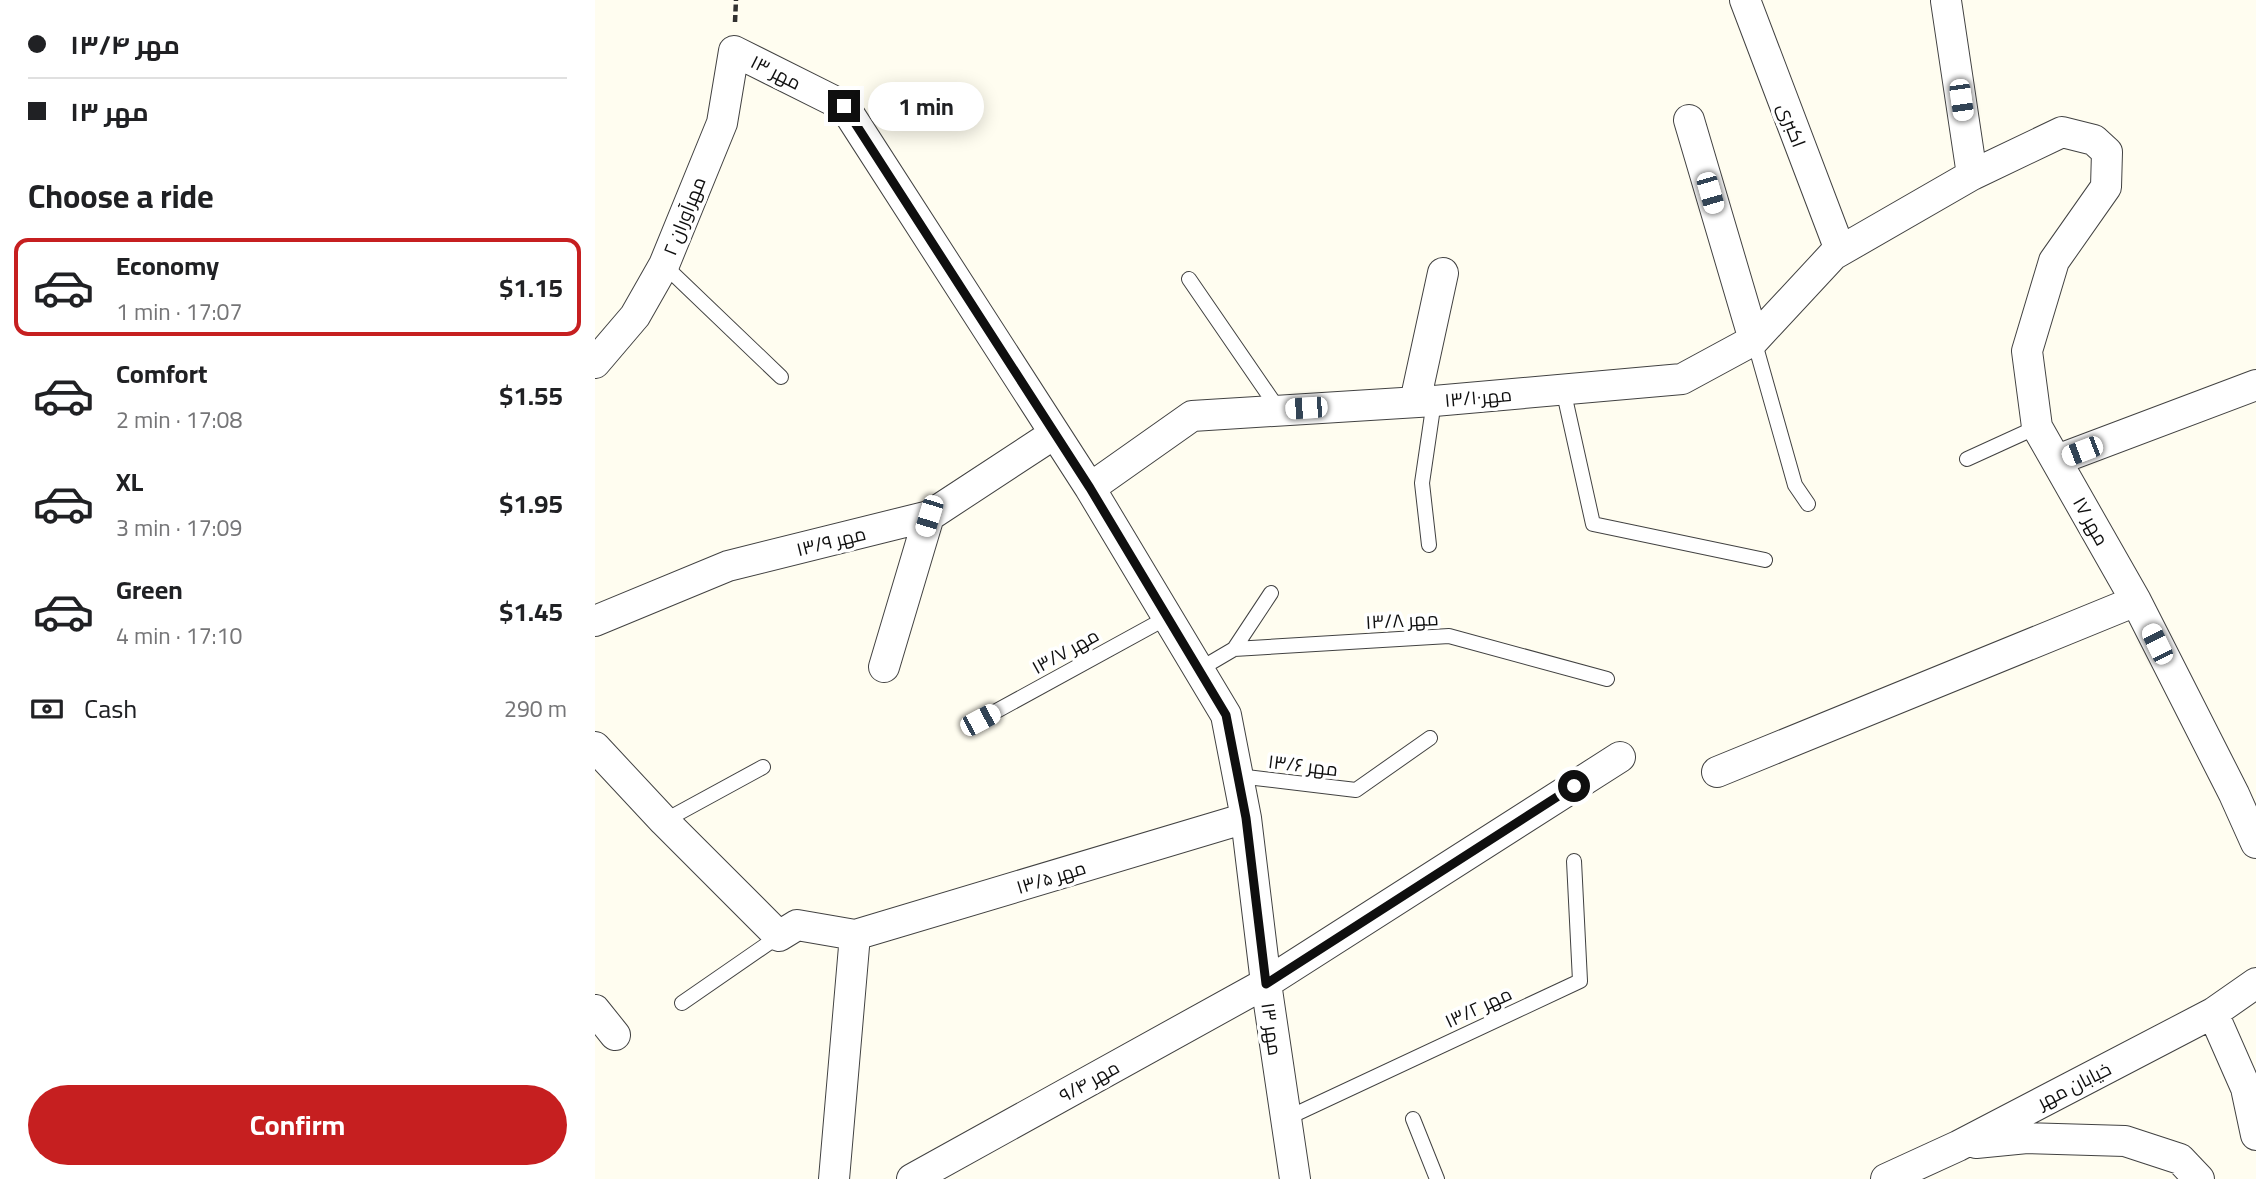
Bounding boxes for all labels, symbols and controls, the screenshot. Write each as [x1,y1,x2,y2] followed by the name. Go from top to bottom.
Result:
[70,20,180,69] text: مهر ۱۳/۴
[744,44,808,100] street label: مهر ۱۳
[1948,78,1975,122] car
[869,82,984,130] callout: 1 min
[898,85,954,128] text: 1 min
[70,87,149,136] text: مهر ۱۳
[828,90,860,122] route end
[1767,97,1817,153] street label: اکبری
[28,166,214,226] text: Choose a ride
[1695,170,1726,216] car
[652,171,716,261] street label: مهرآوران ۲
[116,241,219,290] text: Economy
[32,256,95,319] icon: car
[499,263,563,312] text: $1.15
[116,290,242,333] text: 1 min · 17:07
[116,349,207,398] text: Comfort
[32,364,95,427] icon: car
[499,371,563,420] text: $1.55
[1443,376,1513,418] street label: مهر۱۳/۱۰
[1285,396,1328,420] car
[116,398,242,441] text: 2 min · 17:08
[2059,434,2106,468] car
[116,457,143,506] text: XL
[32,472,95,535] icon: car
[499,479,563,528] text: $1.95
[2063,489,2119,553] street label: مهر ۱۷
[913,493,946,539] car
[116,506,242,549] text: 3 min · 17:09
[792,515,870,567] street label: مهر ۱۳/۹
[116,565,183,614] text: Green
[32,580,95,643] icon: car
[499,587,563,636] text: $1.45
[1365,600,1439,640] street label: مهر ۱۳/۸
[116,614,242,657] text: 4 min · 17:10
[1024,618,1106,684] street label: مهر ۱۳/۷
[2139,621,2176,667] car
[84,684,137,733] text: Cash
[504,687,567,730] text: 290 m
[28,690,66,728] icon: cash
[957,701,1004,739] car
[1266,743,1340,787] street label: مهر ۱۳/۶
[1558,770,1590,802] route start
[1011,849,1091,905] street label: مهر ۱۳/۵
[1438,976,1518,1038] street label: مهر ۱۳/۲
[1250,1000,1294,1058] street label: مهر ۱۳
[1052,1050,1126,1112] street label: مهر ۹/۴
[2029,1051,2118,1120] street label: خیابان مهر
[28,1085,567,1165] button: Confirm

